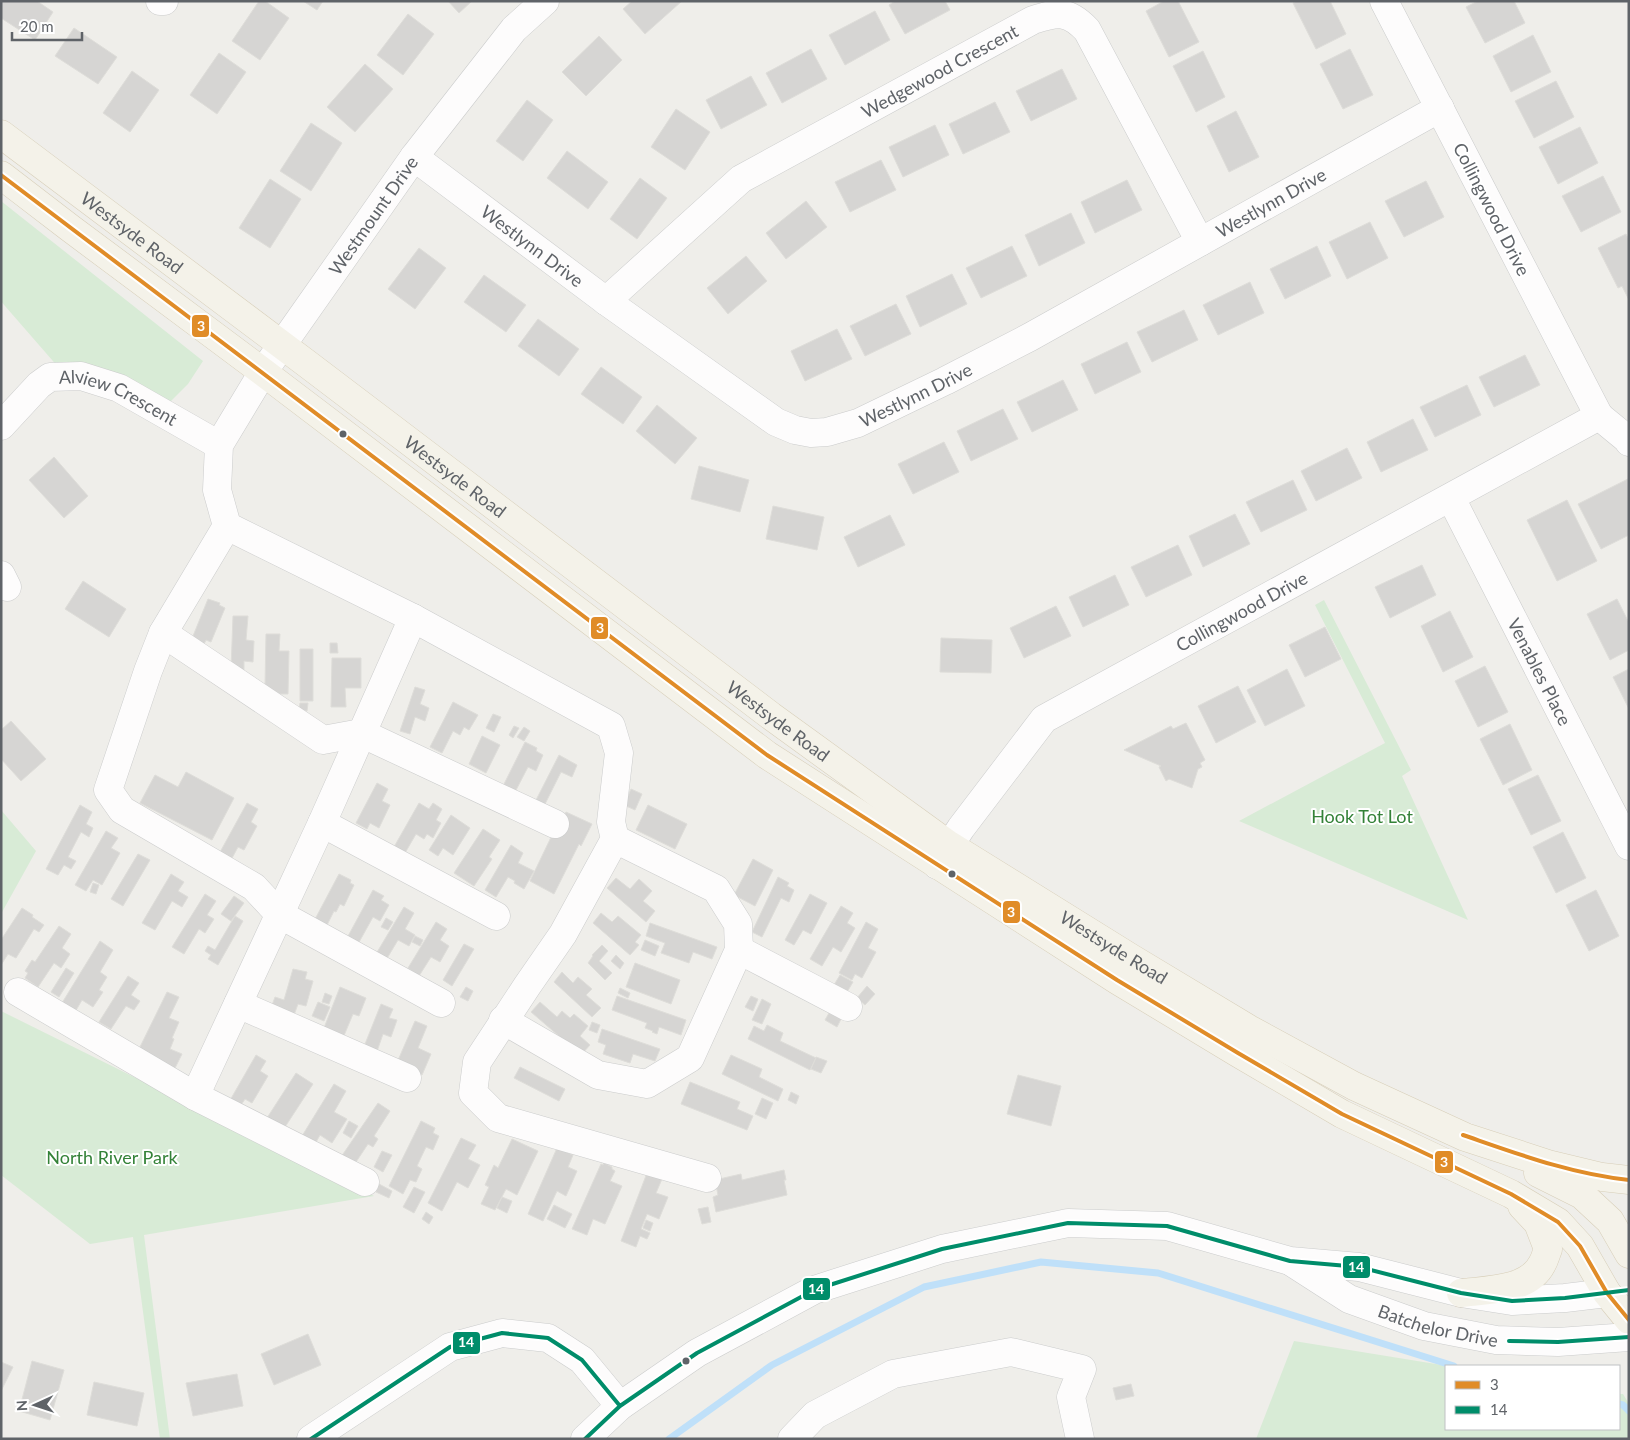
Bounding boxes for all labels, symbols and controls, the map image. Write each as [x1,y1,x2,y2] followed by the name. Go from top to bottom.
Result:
[12,10,82,42] scale bar
[20,17,54,35] text: 20 m
[857,19,1022,122] street label: Wedgewood Crescent
[1449,139,1535,279] street label: Collingwood Drive
[324,152,422,279] street label: Westmount Drive
[1212,163,1330,242] street label: Westlynn Drive
[77,187,188,278] street label: Westsyde Road
[477,200,588,291] street label: Westlynn Drive
[191,314,210,338] line badge: 3
[197,317,205,334] text: 3
[856,358,976,432] street label: Westlynn Drive
[58,365,182,430] street label: Alview Crescent
[338,429,348,439] unlabelled marker
[400,431,511,522] street label: Westsyde Road
[1172,566,1311,656] street label: Collingwood Drive
[1503,614,1576,729] street label: Venables Place
[590,616,609,640] line badge: 3
[596,619,604,636] text: 3
[723,676,834,766] street label: Westsyde Road
[1311,805,1413,827] park label: Hook Tot Lot
[947,869,957,879] unlabelled marker
[1002,900,1021,924] line badge: 3
[1007,903,1015,920] text: 3
[1056,906,1172,988] street label: Westsyde Road
[46,1146,178,1168] park label: North River Park
[1434,1150,1454,1174] line badge: 3
[1440,1153,1448,1170] text: 3
[1342,1255,1371,1279] line badge: 14
[1348,1258,1364,1275] text: 14
[802,1277,831,1301] line badge: 14
[808,1280,824,1297] text: 14
[1375,1299,1500,1351] street label: Batchelor Drive
[452,1331,481,1355] line badge: 14
[458,1333,474,1350] text: 14
[681,1356,691,1366] unlabelled marker
[1445,1365,1620,1430] legend
[1490,1375,1499,1393] text: 3
[10,1380,60,1430] north arrow
[13,1400,30,1412] text: N
[1490,1400,1508,1418] text: 14

